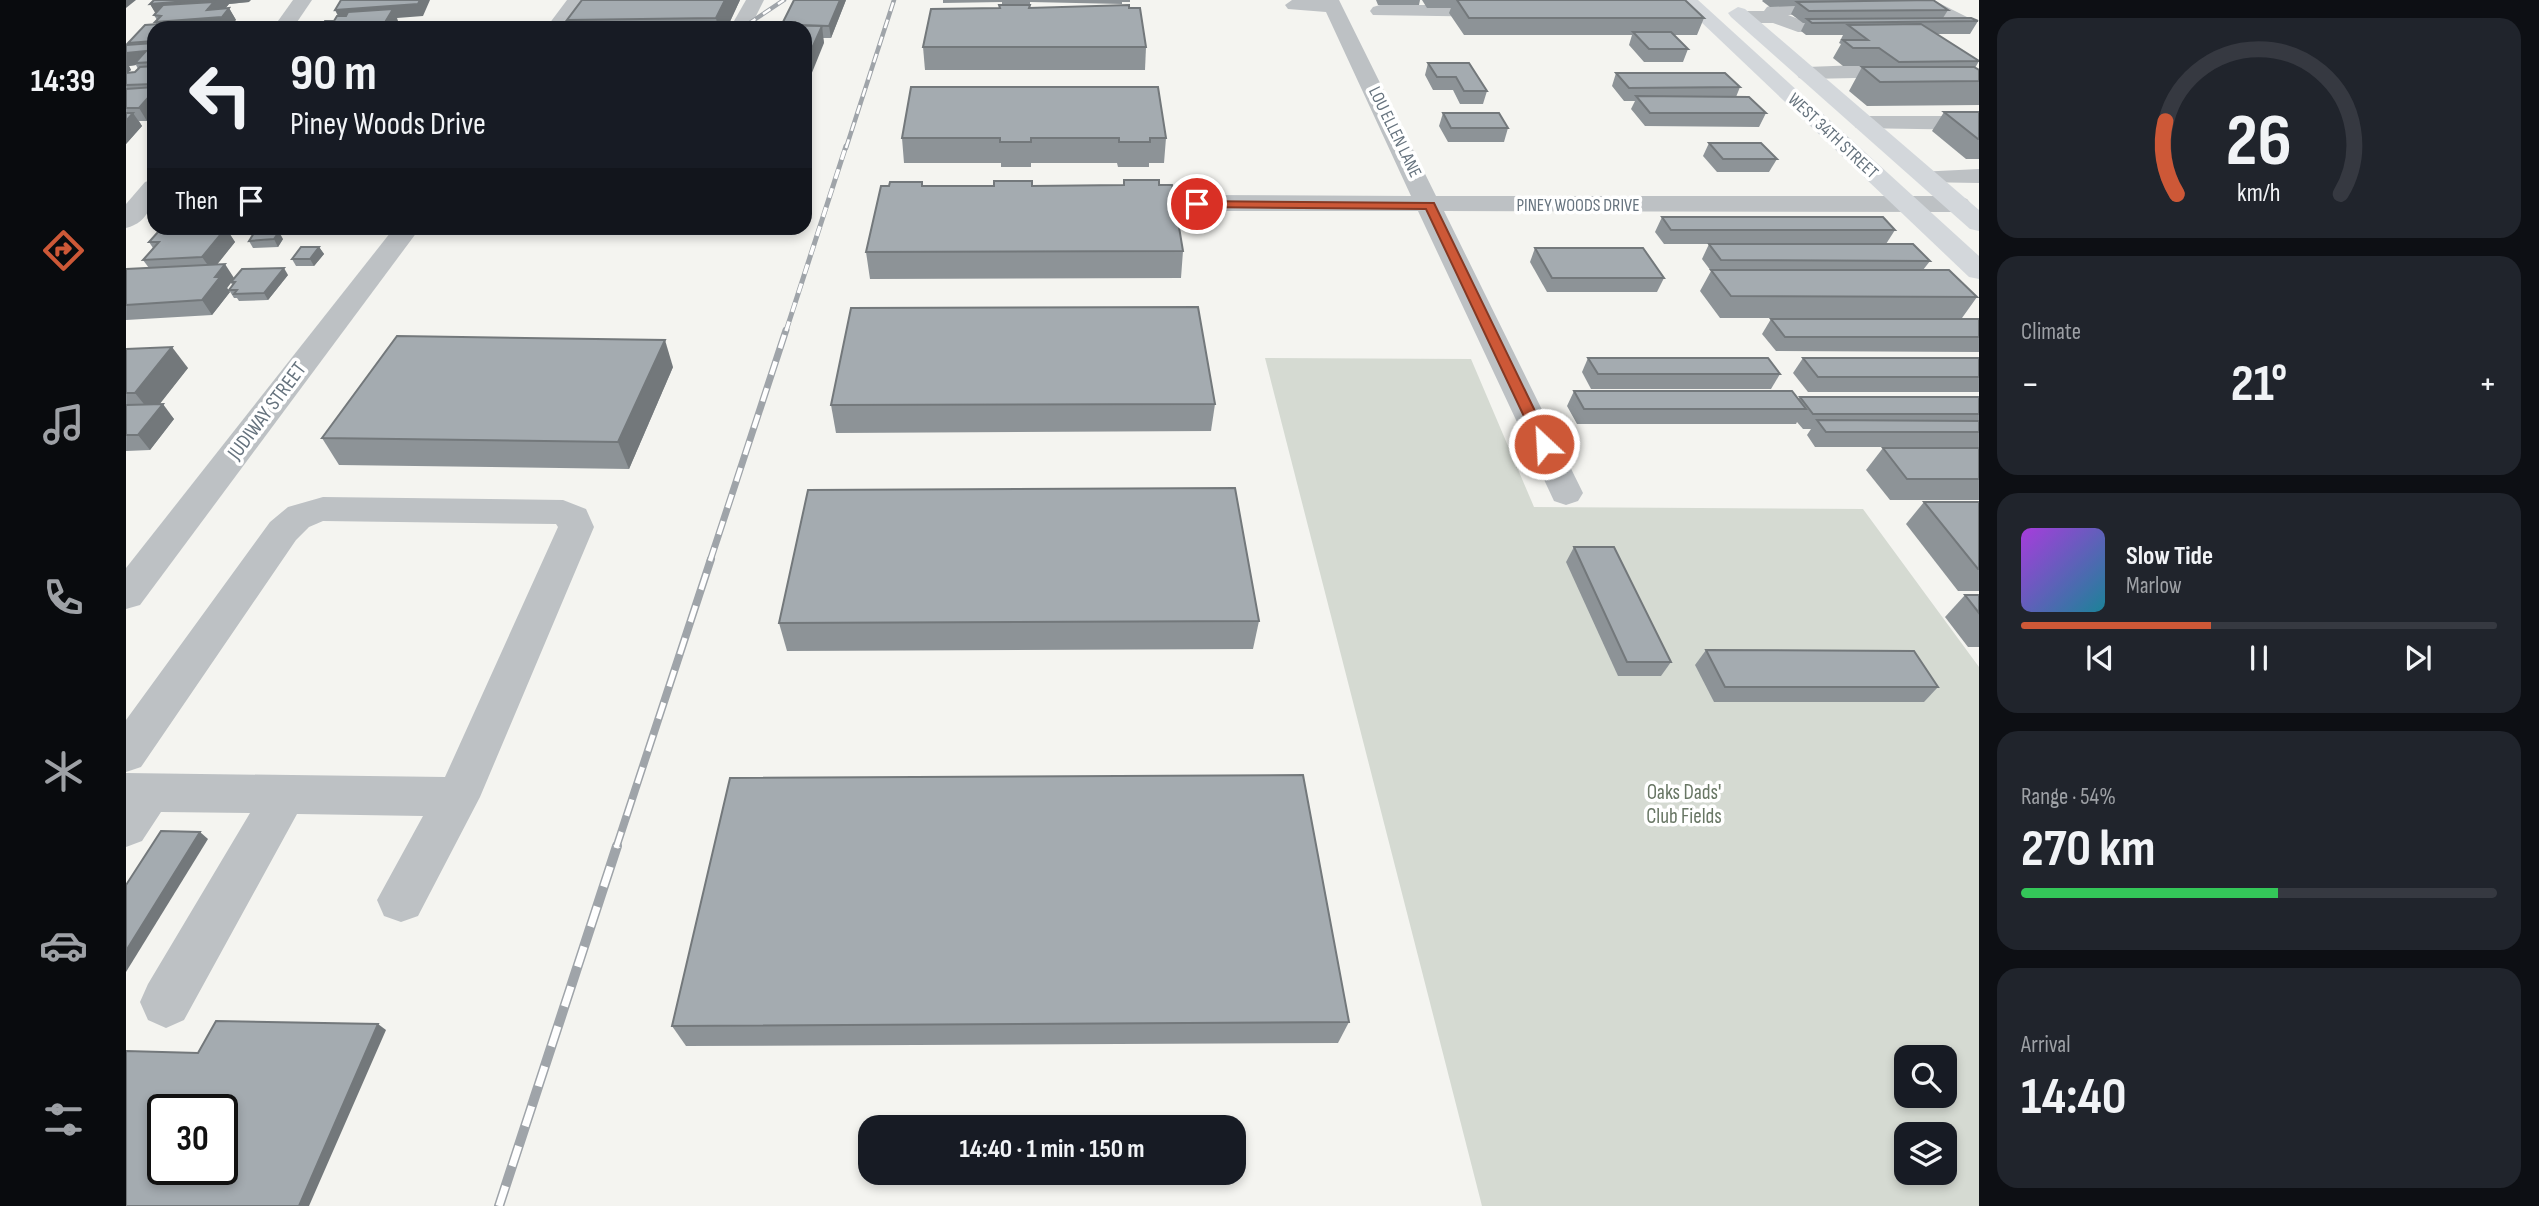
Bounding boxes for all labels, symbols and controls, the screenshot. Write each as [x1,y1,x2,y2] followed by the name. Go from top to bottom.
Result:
[290,45,377,104] text: 90 m
[175,49,266,140] icon: left
[31,62,95,101] text: 14:39
[1364,83,1426,181] street label: LOU ELLEN LANE
[1784,89,1882,183] street label: WEST 34TH STREET
[2226,98,2292,186] text: 26
[290,105,486,144] text: Piney Woods Drive
[1167,174,1227,234] pin
[2237,178,2281,209] text: km/h
[232,182,270,220] icon: arrive
[1178,185,1216,223] icon: arrive
[175,186,218,217] text: Then
[1516,195,1640,216] street label: PINEY WOODS DRIVE
[39,226,88,275] icon: directions
[2021,318,2081,346] text: Climate
[2231,353,2287,416] text: 21°
[222,357,312,465] street label: JUDIWAY STREET
[2021,362,2040,407] text: −
[2478,362,2497,407] text: +
[39,400,88,449] icon: music
[1507,407,1581,481] position arrow
[2126,541,2213,572] text: Slow Tide
[2126,572,2182,600] text: Marlow
[39,573,88,622] icon: phone
[2081,639,2119,677] icon: previous
[2240,639,2278,677] icon: pause
[2399,639,2437,677] icon: next
[39,747,88,796] icon: climate
[1646,780,1722,829] park label: Oaks Dads' Club Fields
[2021,783,2116,811] text: Range · 54%
[2021,818,2156,881] text: 270 km
[39,921,88,970] icon: car
[2021,1031,2070,1059] text: Arrival
[1894,1045,1957,1185] map controls
[1894,1045,1957,1108] button: search
[2021,1066,2127,1129] text: 14:40
[147,1094,238,1185] speed limit sign: 30
[39,1095,88,1144] icon: filters
[1894,1122,1957,1185] button: layers
[959,1134,1145,1165] text: 14:40 · 1 min · 150 m

